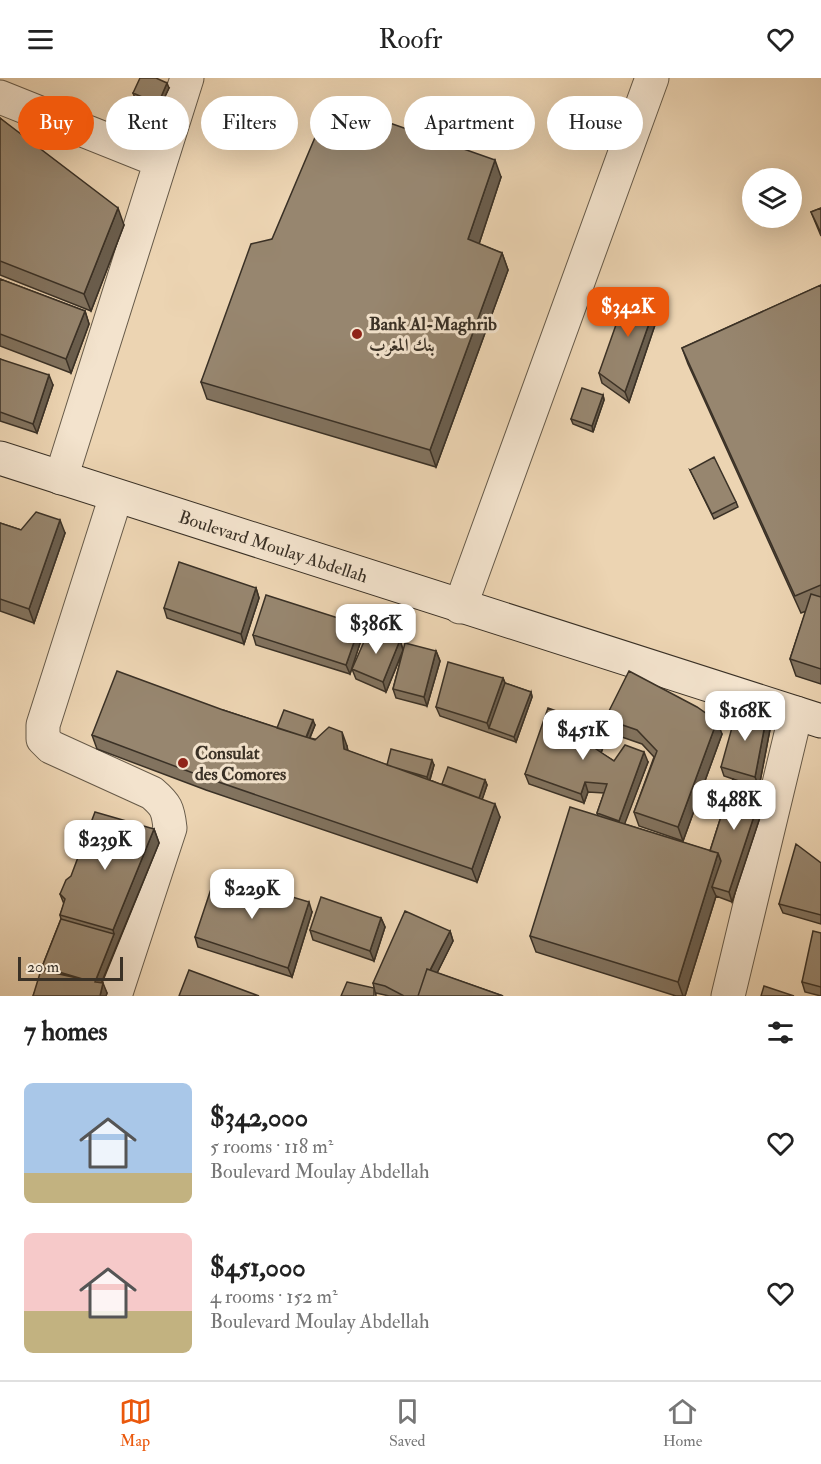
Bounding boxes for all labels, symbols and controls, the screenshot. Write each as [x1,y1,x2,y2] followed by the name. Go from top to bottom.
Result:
[24,23,57,56] icon: menu
[379,23,442,56] text: Roofr
[764,23,797,56] icon: heart
[18,96,94,150] chip: Buy
[106,96,189,150] chip: Rent
[201,96,298,150] chip: Filters
[310,96,392,150] chip: New
[404,96,535,150] chip: Apartment
[547,96,643,150] chip: House
[742,168,802,228] map controls
[742,168,802,228] button: layers
[586,287,670,338] pin: $342K
[601,294,655,319] text: $342K
[369,313,497,357] place label: Bank Al-Maghrib بنك المغرب
[350,327,364,341] marker: Bank Al-Maghrib بنك المغرب
[176,506,371,589] street label: Boulevard Moulay Abdellah
[334,604,418,655] pin: $386K
[350,611,402,636] text: $386K
[703,691,787,742] pin: $168K
[719,698,771,723] text: $168K
[541,710,625,761] pin: $451K
[557,717,609,742] text: $451K
[195,742,286,786] place label: Consulat des Comores
[176,756,190,770] marker: Consulat des Comores
[692,780,776,831] pin: $488K
[707,787,761,812] text: $488K
[63,820,147,871] pin: $239K
[78,827,132,852] text: $239K
[210,869,294,920] pin: $229K
[224,876,280,901] text: $229K
[18,954,123,982] scale bar
[27,957,59,977] text: 20 m
[24,1016,107,1048] text: 7 homes
[764,1016,797,1049] icon: filters
[210,1102,308,1134] text: $342,000
[72,1107,144,1179] icon: home
[764,1127,797,1160] icon: heart
[210,1134,333,1159] text: 5 rooms · 118 m²
[210,1159,429,1184] text: Boulevard Moulay Abdellah
[210,1252,306,1284] text: $451,000
[72,1257,144,1329] icon: home
[764,1277,797,1310] icon: heart
[210,1284,338,1309] text: 4 rooms · 152 m²
[210,1309,429,1334] text: Boulevard Moulay Abdellah
[119,1395,152,1451] tab: Map
[389,1395,425,1451] tab: Saved
[663,1395,702,1451] tab: Home

